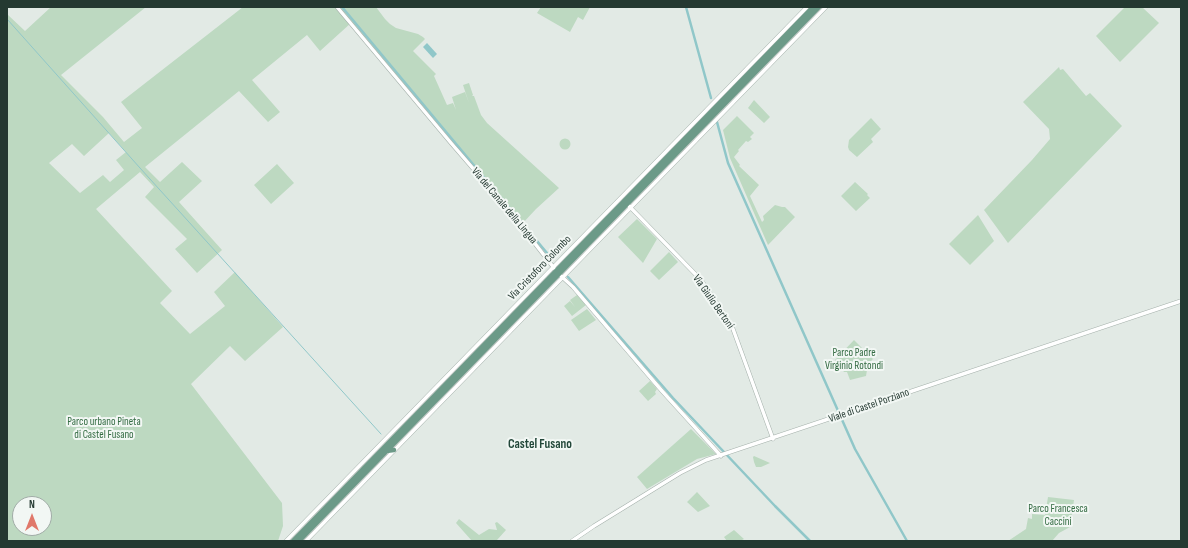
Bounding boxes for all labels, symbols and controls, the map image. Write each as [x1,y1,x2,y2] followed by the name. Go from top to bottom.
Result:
[468,165,540,247] street label: Via del Canale della Lingua
[506,233,574,303] street label: Via Cristoforo Colombo
[690,272,736,332] street label: Via Giulio Bertoni
[825,346,883,372] park label: Parco Padre Virginio Rotondi
[827,386,911,426] street label: Viale di Castel Porziano
[67,415,141,441] park label: Parco urbano Pineta di Castel Fusano
[508,437,572,453] district label: Castel Fusano
[12,496,52,536] north arrow
[29,498,35,511] text: N
[1028,502,1088,528] park label: Parco Francesca Caccini

